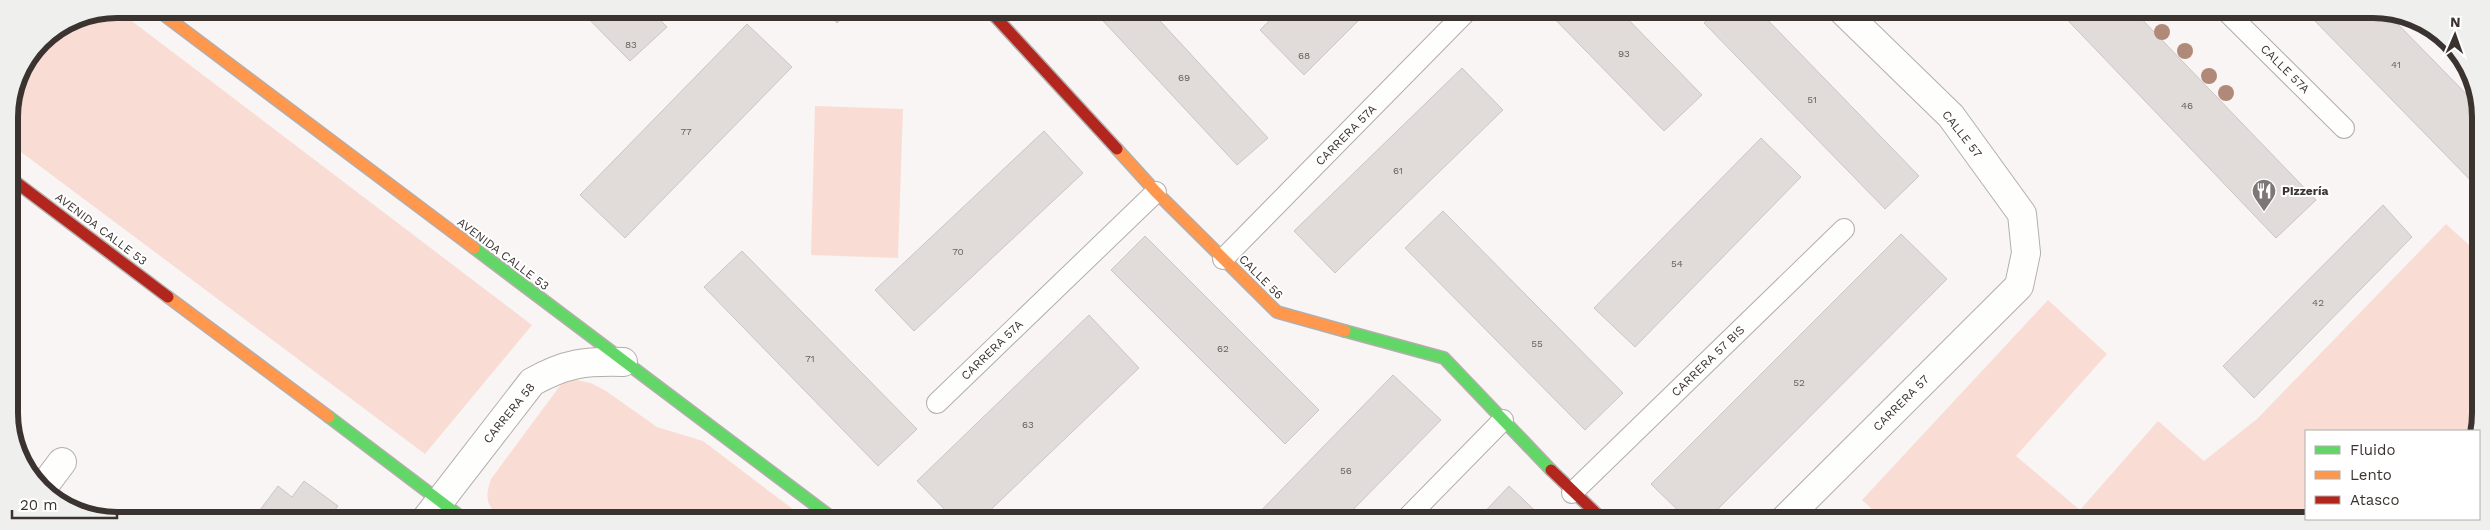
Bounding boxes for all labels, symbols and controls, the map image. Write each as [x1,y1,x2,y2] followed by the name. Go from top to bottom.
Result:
[2430,10,2480,60] north arrow
[2450,14,2461,30] text: N
[625,39,637,50] house number: 83
[2258,42,2312,96] street label: CALLE 57A
[1618,48,1630,59] house number: 93
[1298,50,1310,61] house number: 68
[2391,59,2401,70] house number: 41
[1178,72,1190,83] house number: 69
[1807,94,1817,105] house number: 51
[2181,100,2193,111] house number: 46
[1313,102,1379,168] street label: CARRERA 57A
[1939,108,1985,161] street label: CALLE 57
[680,126,692,137] house number: 77
[1393,165,1403,176] house number: 61
[2251,178,2277,212] restaurant icon: Pizzería
[2282,184,2328,198] place label: Pizzería
[52,190,150,268] street label: AVENIDA CALLE 53
[454,215,552,293] street label: AVENIDA CALLE 53
[952,246,964,257] house number: 70
[1236,252,1286,302] street label: CALLE 56
[1671,258,1683,269] house number: 54
[2312,297,2324,308] house number: 42
[958,317,1026,383] street label: CARRERA 57A
[1669,323,1747,399] street label: CARRERA 57 BIS
[1531,338,1543,349] house number: 55
[1217,343,1229,354] house number: 62
[805,353,815,364] house number: 71
[1870,372,1932,434] street label: CARRERA 57
[1793,377,1805,388] house number: 52
[480,380,538,446] street label: CARRERA 58
[1022,419,1034,430] house number: 63
[2305,430,2480,520] legend
[2350,441,2395,459] text: Fluido
[1340,465,1352,476] house number: 56
[2350,466,2392,484] text: Lento
[12,488,118,520] scale bar
[2350,491,2399,509] text: Atasco
[20,496,58,514] text: 20 m

